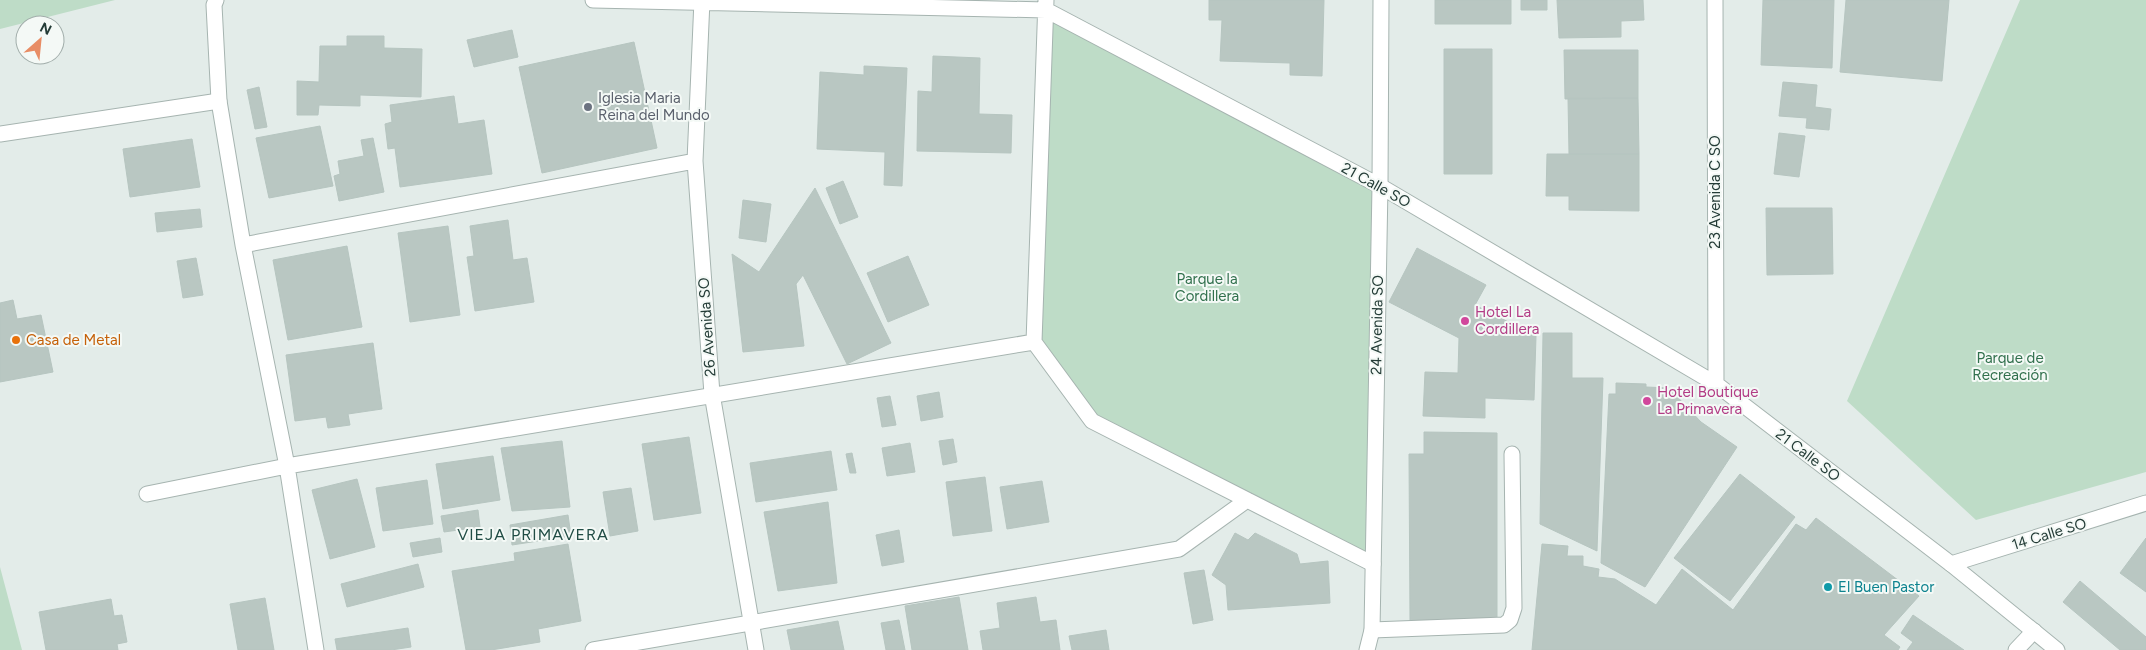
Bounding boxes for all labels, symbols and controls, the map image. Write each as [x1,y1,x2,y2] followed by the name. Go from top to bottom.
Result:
[15,15,65,65] north arrow
[37,19,54,39] text: N
[598,89,710,124] place label: Iglesia Maria Reina del Mundo
[582,101,594,113] marker: Iglesia Maria Reina del Mundo
[1706,135,1724,249] street label: 23 Avenida C SO
[1338,159,1414,211] street label: 21 Calle SO
[1175,270,1239,305] park label: Parque la Cordillera
[1367,275,1387,375] street label: 24 Avenida SO
[695,277,719,377] street label: 26 Avenida SO
[1475,303,1539,338] place label: Hotel La Cordillera
[1459,315,1471,327] marker: Hotel La Cordillera
[26,331,121,349] place label: Casa de Metal
[10,334,22,346] marker: Casa de Metal
[1972,349,2048,384] park label: Parque de Recreación
[1657,383,1758,418] place label: Hotel Boutique La Primavera
[1641,395,1653,407] marker: Hotel Boutique La Primavera
[1772,425,1844,485] street label: 21 Calle SO
[2010,514,2088,554] street label: 14 Calle SO
[457,525,609,544] district label: VIEJA PRIMAVERA
[1838,578,1934,596] place label: El Buen Pastor
[1822,581,1834,593] marker: El Buen Pastor

